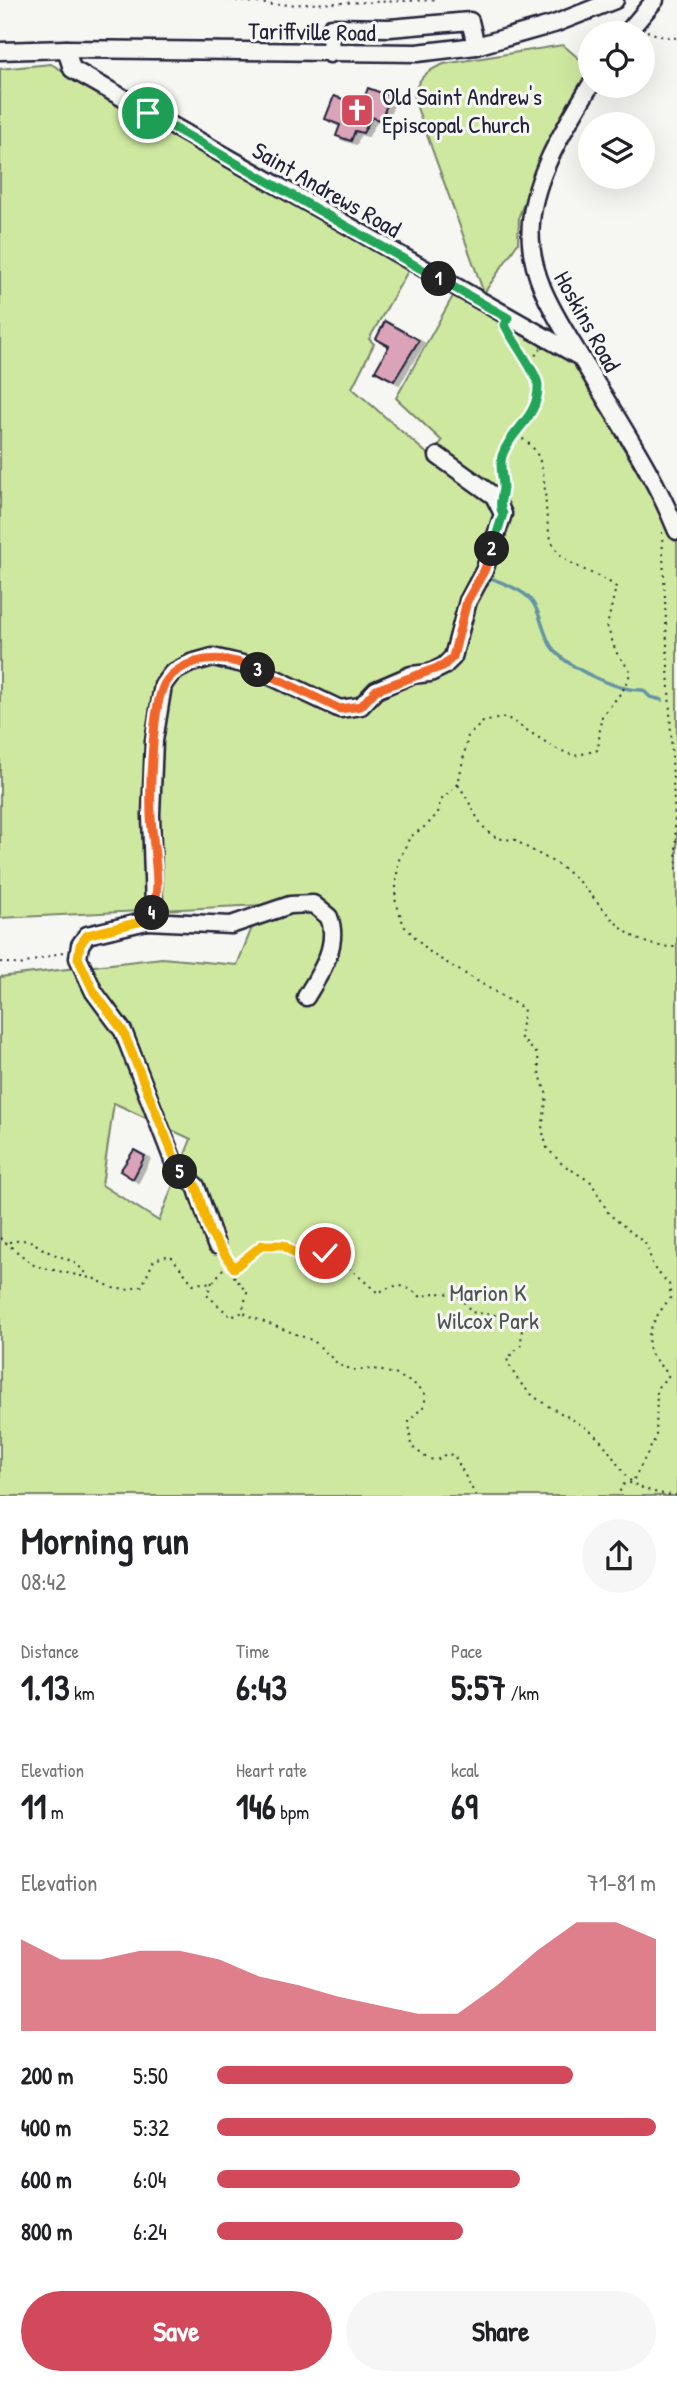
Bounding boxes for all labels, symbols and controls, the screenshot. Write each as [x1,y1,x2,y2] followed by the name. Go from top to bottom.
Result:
[248,14,376,48] street label: Tariffville Road
[578,21,655,189] map controls
[578,21,655,98] button: locate
[382,80,542,140] place label: Old Saint Andrew's Episcopal Church
[118,83,178,143] pin
[338,91,376,129] church icon: Old Saint Andrew's Episcopal Church
[129,94,167,132] icon: arrive
[578,112,655,189] button: layers
[247,134,407,244] street label: Saint Andrews Road
[422,262,457,296] pin: 1
[435,265,442,291] text: 1
[547,265,629,377] street label: Hoskins Road
[475,532,510,566] pin: 2
[487,535,496,561] text: 2
[240,652,276,688] pin: 3
[253,656,262,682] text: 3
[134,895,170,930] pin: 4
[148,899,155,925] text: 4
[162,1154,198,1190] pin: 5
[175,1158,184,1184] text: 5
[295,1223,355,1283] pin
[306,1234,344,1272] icon: check
[437,1276,539,1336] park label: Marion K Wilcox Park
[21,1514,189,1566] text: Morning run
[582,1519,656,1593] button: share
[21,1566,66,1597] text: 08:42
[21,1638,79,1664] text: Distance
[236,1638,270,1664] text: Time
[451,1638,483,1664] text: Pace
[21,1664,70,1711] text: 1.13
[236,1664,287,1711] text: 6:43
[451,1664,506,1711] text: 5:57
[70,1680,95,1706] text: km
[506,1680,539,1706] text: /km
[21,1757,84,1783] text: Elevation
[236,1757,307,1783] text: Heart rate
[451,1757,479,1783] text: kcal
[21,1783,46,1830] text: 11
[236,1783,276,1830] text: 146
[451,1783,478,1830] text: 69
[46,1799,64,1825] text: m
[276,1799,309,1825] text: bpm
[21,1867,97,1898] text: Elevation
[587,1867,656,1898] text: 71–81 m
[21,2060,73,2091] text: 200 m
[133,2060,168,2091] text: 5:50
[21,2112,71,2143] text: 400 m
[133,2112,169,2143] text: 5:32
[21,2164,72,2195] text: 600 m
[133,2164,166,2195] text: 6:04
[21,2216,73,2247] text: 800 m
[133,2216,167,2247] text: 6:24
[21,2291,332,2371] button: Save
[346,2291,656,2371] button: Share

